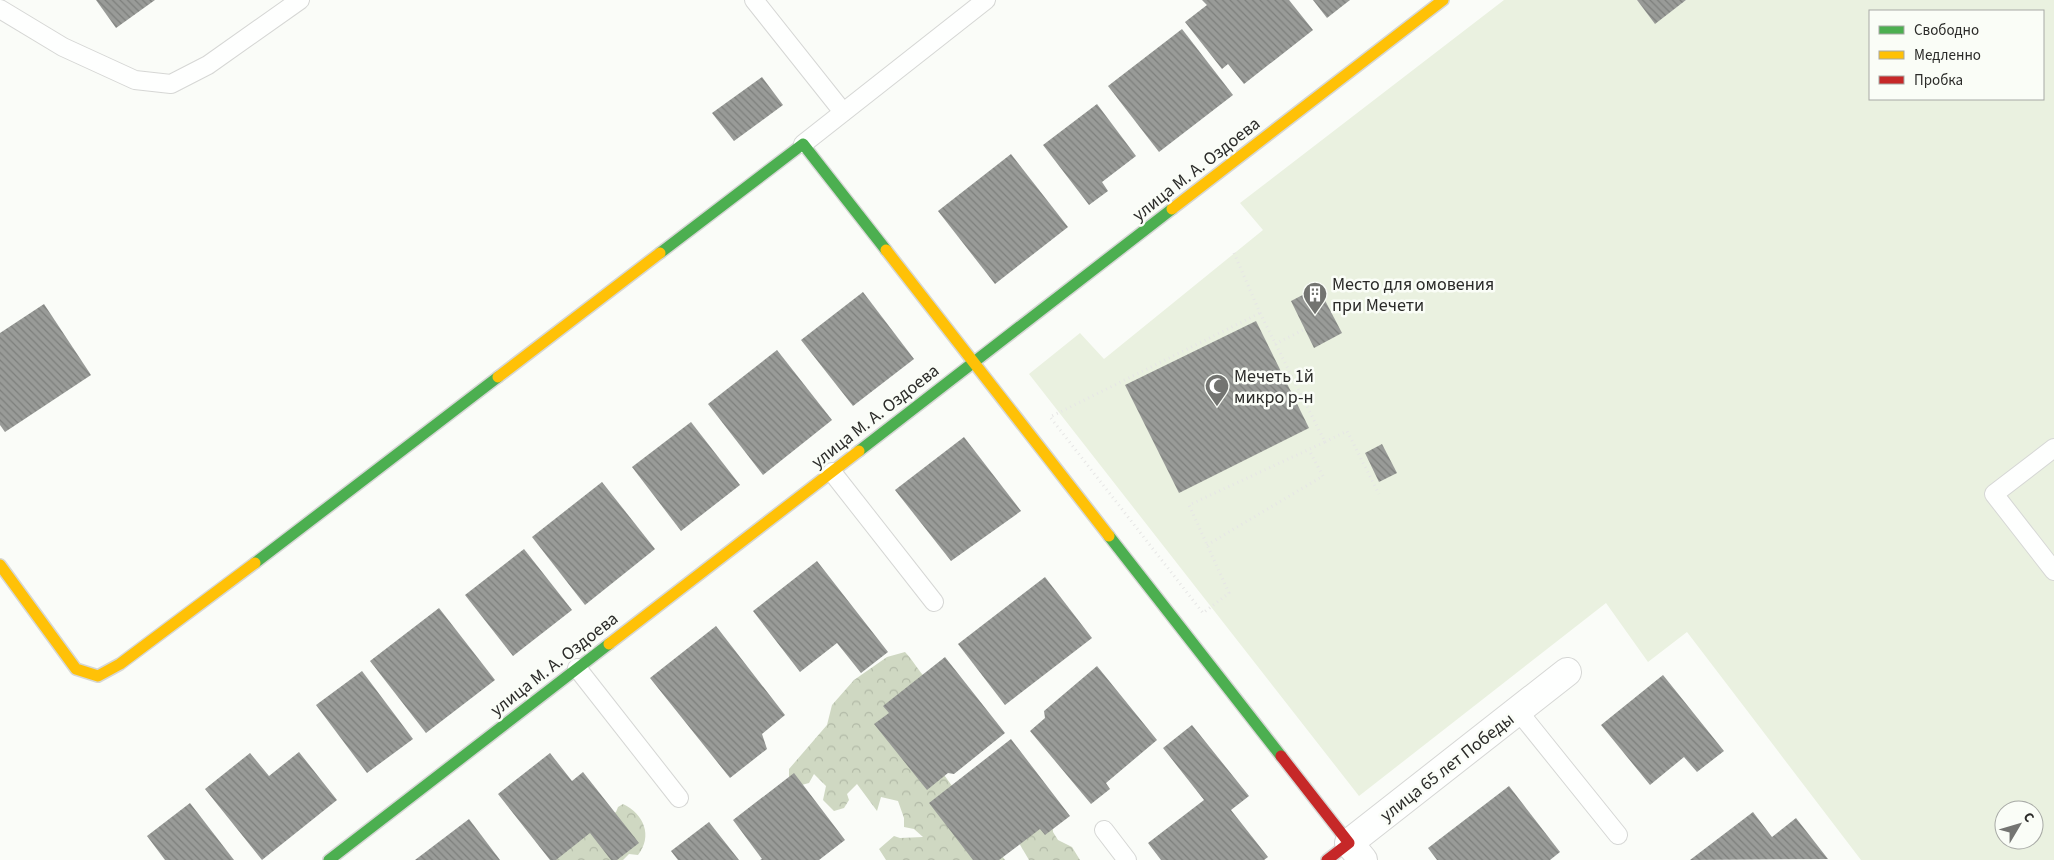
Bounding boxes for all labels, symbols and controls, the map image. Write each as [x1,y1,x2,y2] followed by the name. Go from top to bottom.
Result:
[1869,10,2044,100] legend
[1914,20,1979,41] text: Свободно
[1914,45,1981,66] text: Медленно
[1914,70,1963,91] text: Пробка
[1127,111,1266,227] street label: улица М. А. Оздоева
[1332,272,1494,318] place label: Место для омовения при Мечети
[1302,281,1328,315] building icon: Место для омовения при Мечети
[806,358,945,474] street label: улица М. А. Оздоева
[1234,364,1314,410] place label: Мечеть 1й микро р-н
[1204,373,1230,407] mosque icon: Мечеть 1й микро р-н
[485,606,624,722] street label: улица М. А. Оздоева
[1375,707,1520,828] street label: улица 65 лет Победы
[1994,800,2044,850] north arrow
[2018,808,2039,827] text: С

